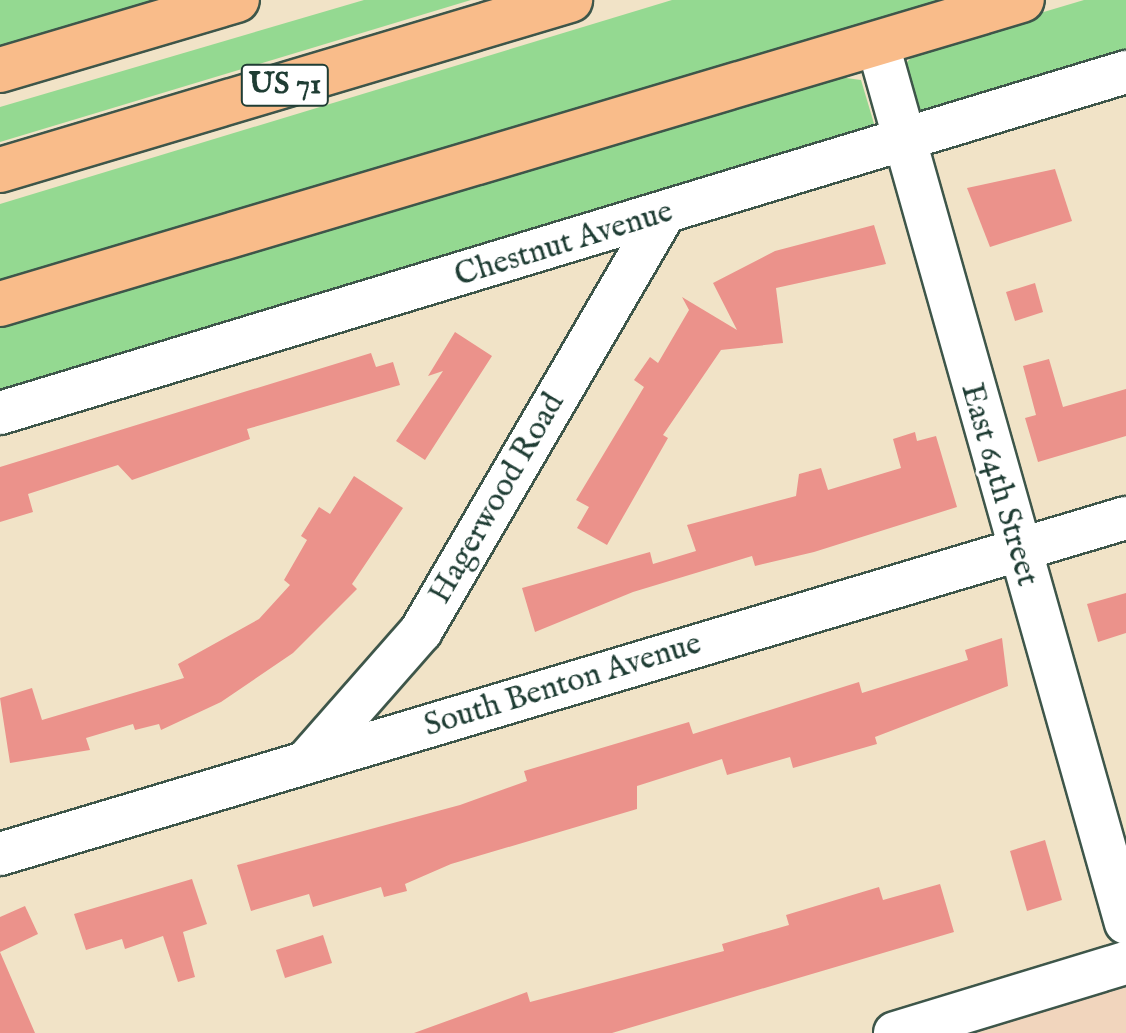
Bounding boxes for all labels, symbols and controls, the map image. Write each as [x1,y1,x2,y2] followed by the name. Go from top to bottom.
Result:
[239,59,331,111] road number: US 71
[450,194,678,296] street label: Chestnut Avenue
[951,379,1045,591] street label: East 64th Street
[422,387,574,611] street label: Hagerwood Road
[420,626,706,746] street label: South Benton Avenue

